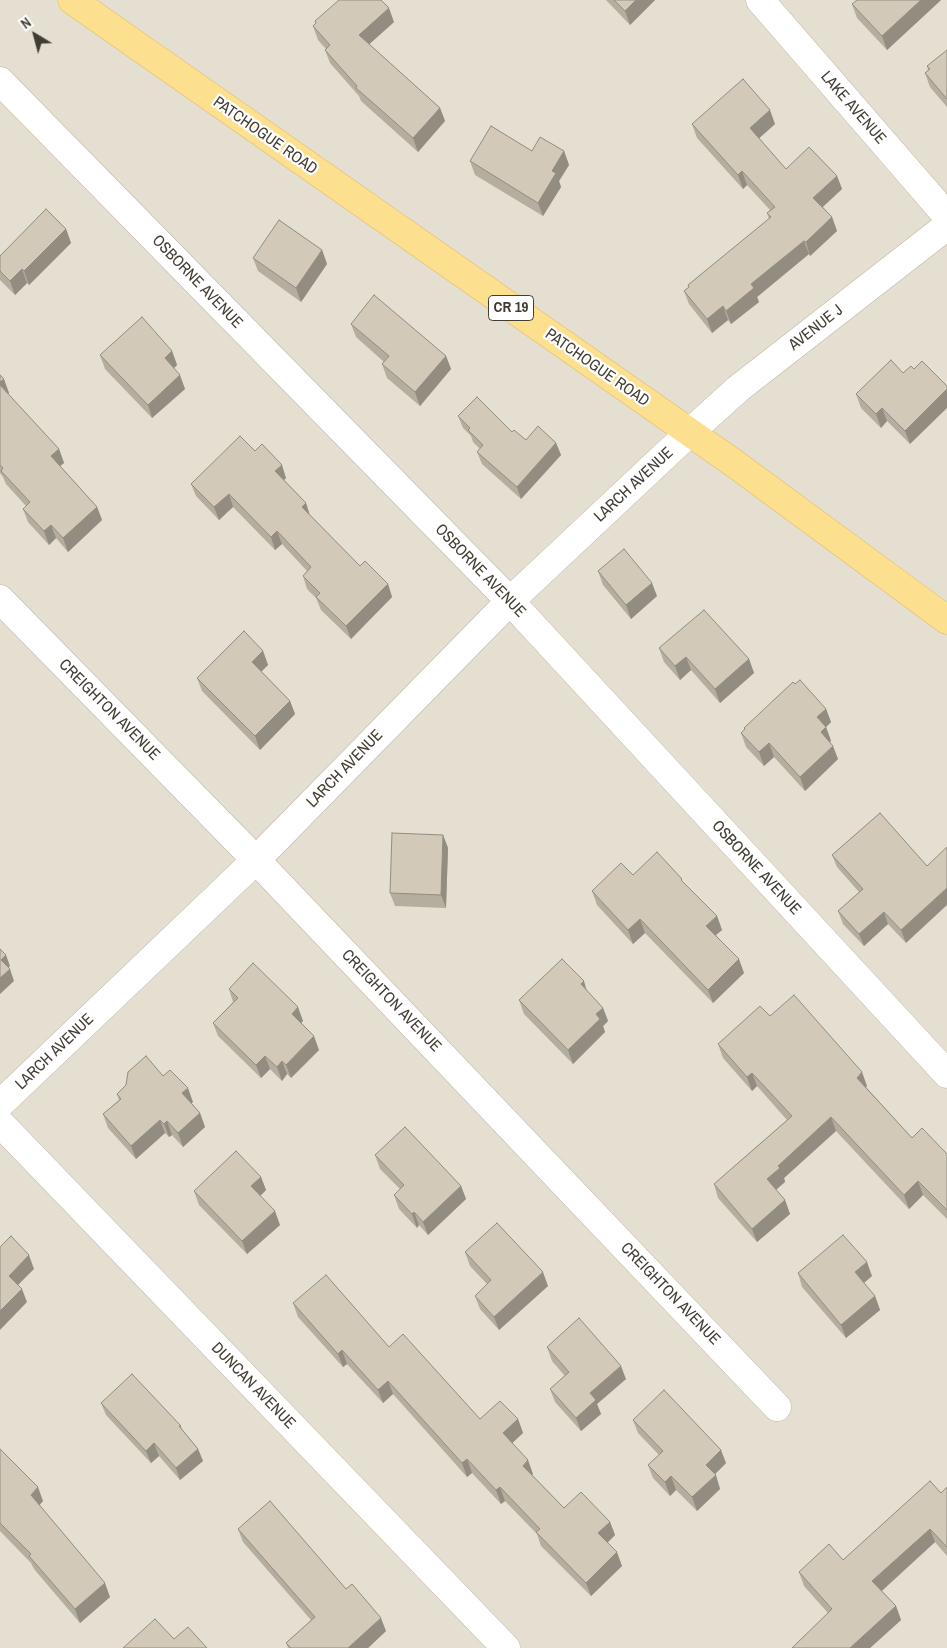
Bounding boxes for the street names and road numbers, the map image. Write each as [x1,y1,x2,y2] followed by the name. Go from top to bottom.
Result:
[816,68,890,148] street label: LAKE AVENUE
[209,93,321,179] street label: PATCHOGUE ROAD
[148,231,246,333] street label: OSBORNE AVENUE
[488,296,534,320] road number: CR 19
[785,301,847,355] street label: AVENUE J
[541,325,653,411] street label: PATCHOGUE ROAD
[590,444,678,526] street label: LARCH AVENUE
[431,520,529,622] street label: OSBORNE AVENUE
[54,655,164,765] street label: CREIGHTON AVENUE
[303,726,387,812] street label: LARCH AVENUE
[707,817,805,919] street label: OSBORNE AVENUE
[337,946,445,1056] street label: CREIGHTON AVENUE
[12,1010,98,1094] street label: LARCH AVENUE
[616,1239,724,1349] street label: CREIGHTON AVENUE
[207,1339,299,1433] street label: DUNCAN AVENUE

